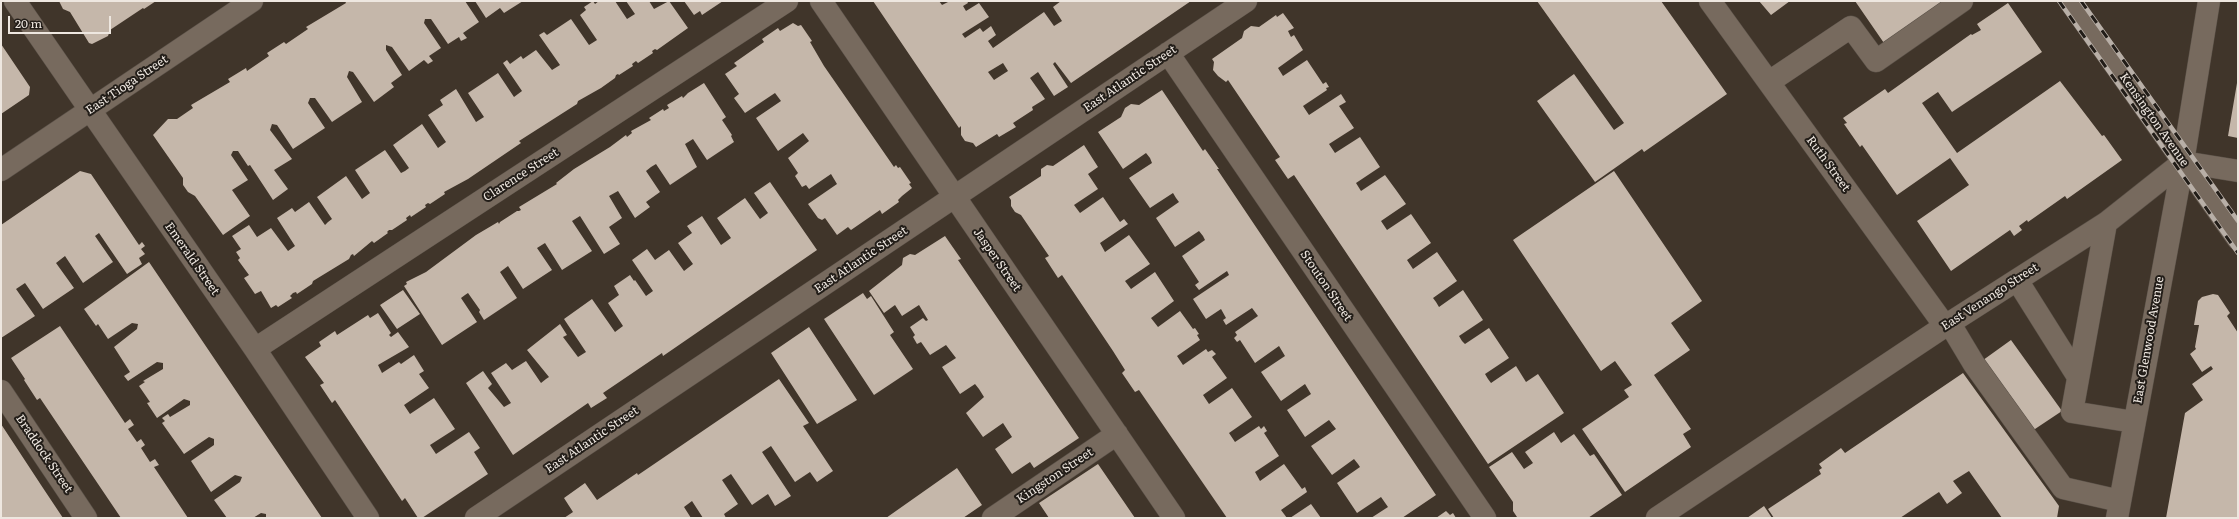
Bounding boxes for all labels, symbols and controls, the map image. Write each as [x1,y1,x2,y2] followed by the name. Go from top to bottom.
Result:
[10,8,113,34] scale bar
[15,14,42,32] text: 20 m
[1081,43,1179,115] street label: East Atlantic Street
[83,52,171,118] street label: East Tioga Street
[2116,70,2192,170] street label: Kensington Avenue
[1803,133,1853,195] street label: Ruth Street
[481,145,561,205] street label: Clarence Street
[162,220,222,298] street label: Emerald Street
[812,224,910,296] street label: East Atlantic Street
[970,226,1024,294] street label: Jasper Street
[1297,248,1355,324] street label: Stouton Street
[1939,260,2041,334] street label: East Venango Street
[2131,275,2167,405] street label: East Glenwood Avenue
[543,404,641,476] street label: East Atlantic Street
[12,412,76,496] street label: Braddock Street
[1014,445,1096,507] street label: Kingston Street

